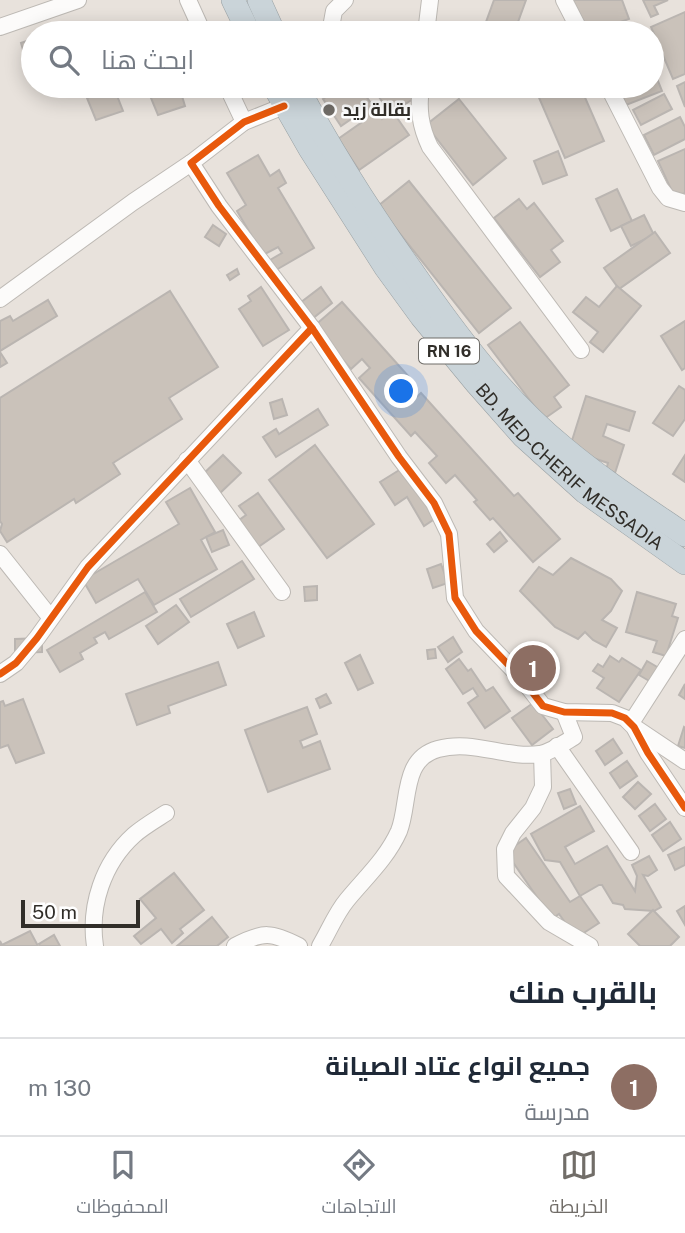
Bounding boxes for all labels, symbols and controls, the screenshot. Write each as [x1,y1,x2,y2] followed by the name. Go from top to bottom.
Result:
[21,21,664,98] search box
[45,41,83,79] icon: search
[101,44,194,75] text: ابحث هنا
[343,99,411,121] place label: بقالة زيد
[321,102,337,118] marker: بقالة زيد
[419,338,479,364] road number: RN 16
[384,374,418,408] your location
[472,379,668,554] street label: BD. MED-CHERIF MESSADIA
[510,642,556,694] pin: 1
[21,897,140,929] scale bar
[32,901,77,923] text: 50 m
[509,974,657,1010] text: بالقرب منك
[325,1050,590,1081] text: جميع انواع عتاد الصيانة
[28,1074,91,1101] text: 130 m
[629,1074,639,1101] text: 1
[525,1098,590,1125] text: مدرسة
[76,1146,169,1224] tab: المحفوظات
[321,1146,397,1224] tab: الاتجاهات
[549,1146,609,1224] tab: الخريطة

